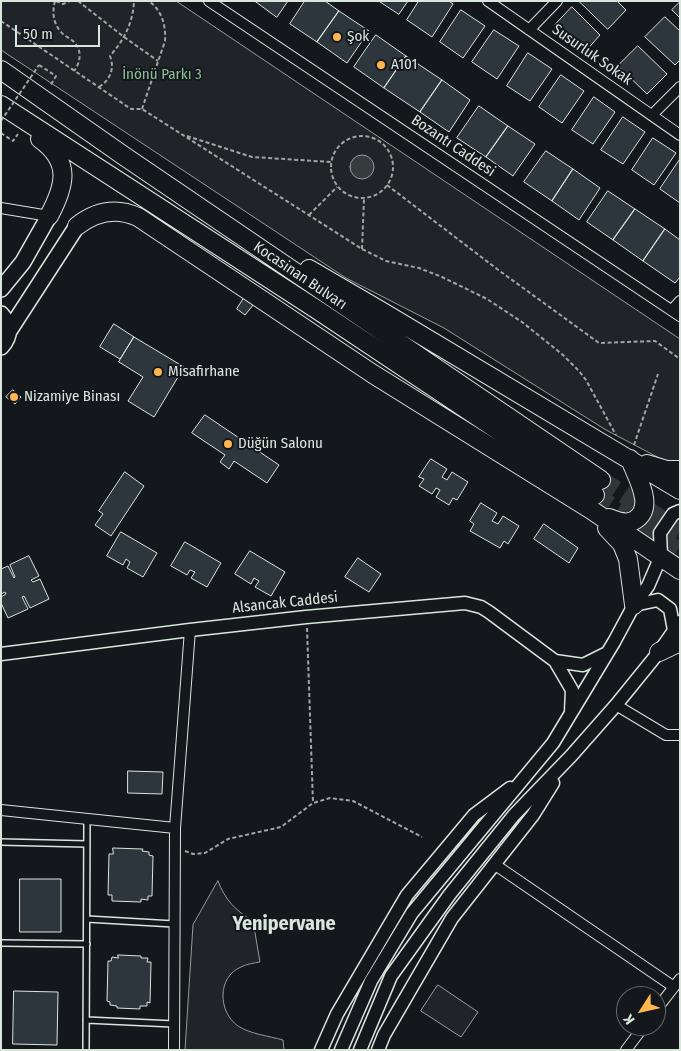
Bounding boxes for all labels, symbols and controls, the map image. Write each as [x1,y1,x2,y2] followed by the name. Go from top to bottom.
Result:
[18,15,102,47] scale bar
[549,21,635,89] street label: Susurluk Sokak
[23,25,53,43] text: 50 m
[347,28,369,46] place label: Şok
[331,31,343,43] marker: Şok
[391,56,417,74] place label: A101
[375,59,387,71] marker: A101
[122,66,202,84] park label: İnönü Parkı 3
[407,111,499,181] street label: Bozantı Caddesi
[250,238,350,314] street label: Kocasinan Bulvarı
[168,363,240,381] place label: Misafirhane
[152,366,164,378] marker: Misafirhane
[24,388,120,406] place label: Nizamiye Binası
[8,391,20,403] marker: Nizamiye Binası
[238,435,323,453] place label: Düğün Salonu
[222,438,234,450] marker: Düğün Salonu
[231,589,339,617] street label: Alsancak Caddesi
[232,912,336,936] district label: Yenipervane
[616,986,666,1036] north arrow
[620,1011,638,1028] text: K

